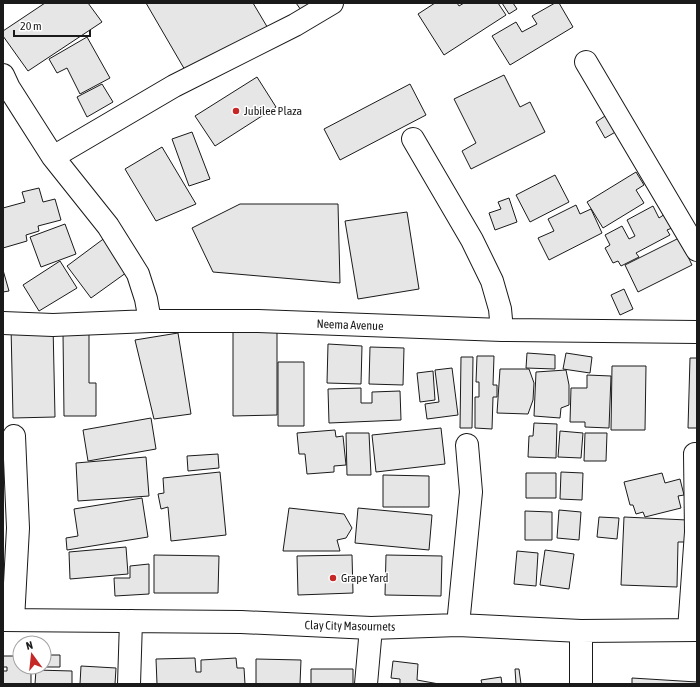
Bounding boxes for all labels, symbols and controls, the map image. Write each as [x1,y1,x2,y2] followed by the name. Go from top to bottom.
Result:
[14,12,90,38] scale bar
[20,19,42,33] text: 20 m
[244,104,302,118] place label: Jubilee Plaza
[231,106,241,116] marker: Jubilee Plaza
[316,317,384,333] street label: Neema Avenue
[341,571,388,585] place label: Grape Yard
[328,573,338,583] marker: Grape Yard
[305,618,395,634] street label: Clay City Masournets
[12,635,52,675] north arrow
[25,639,34,652] text: N

